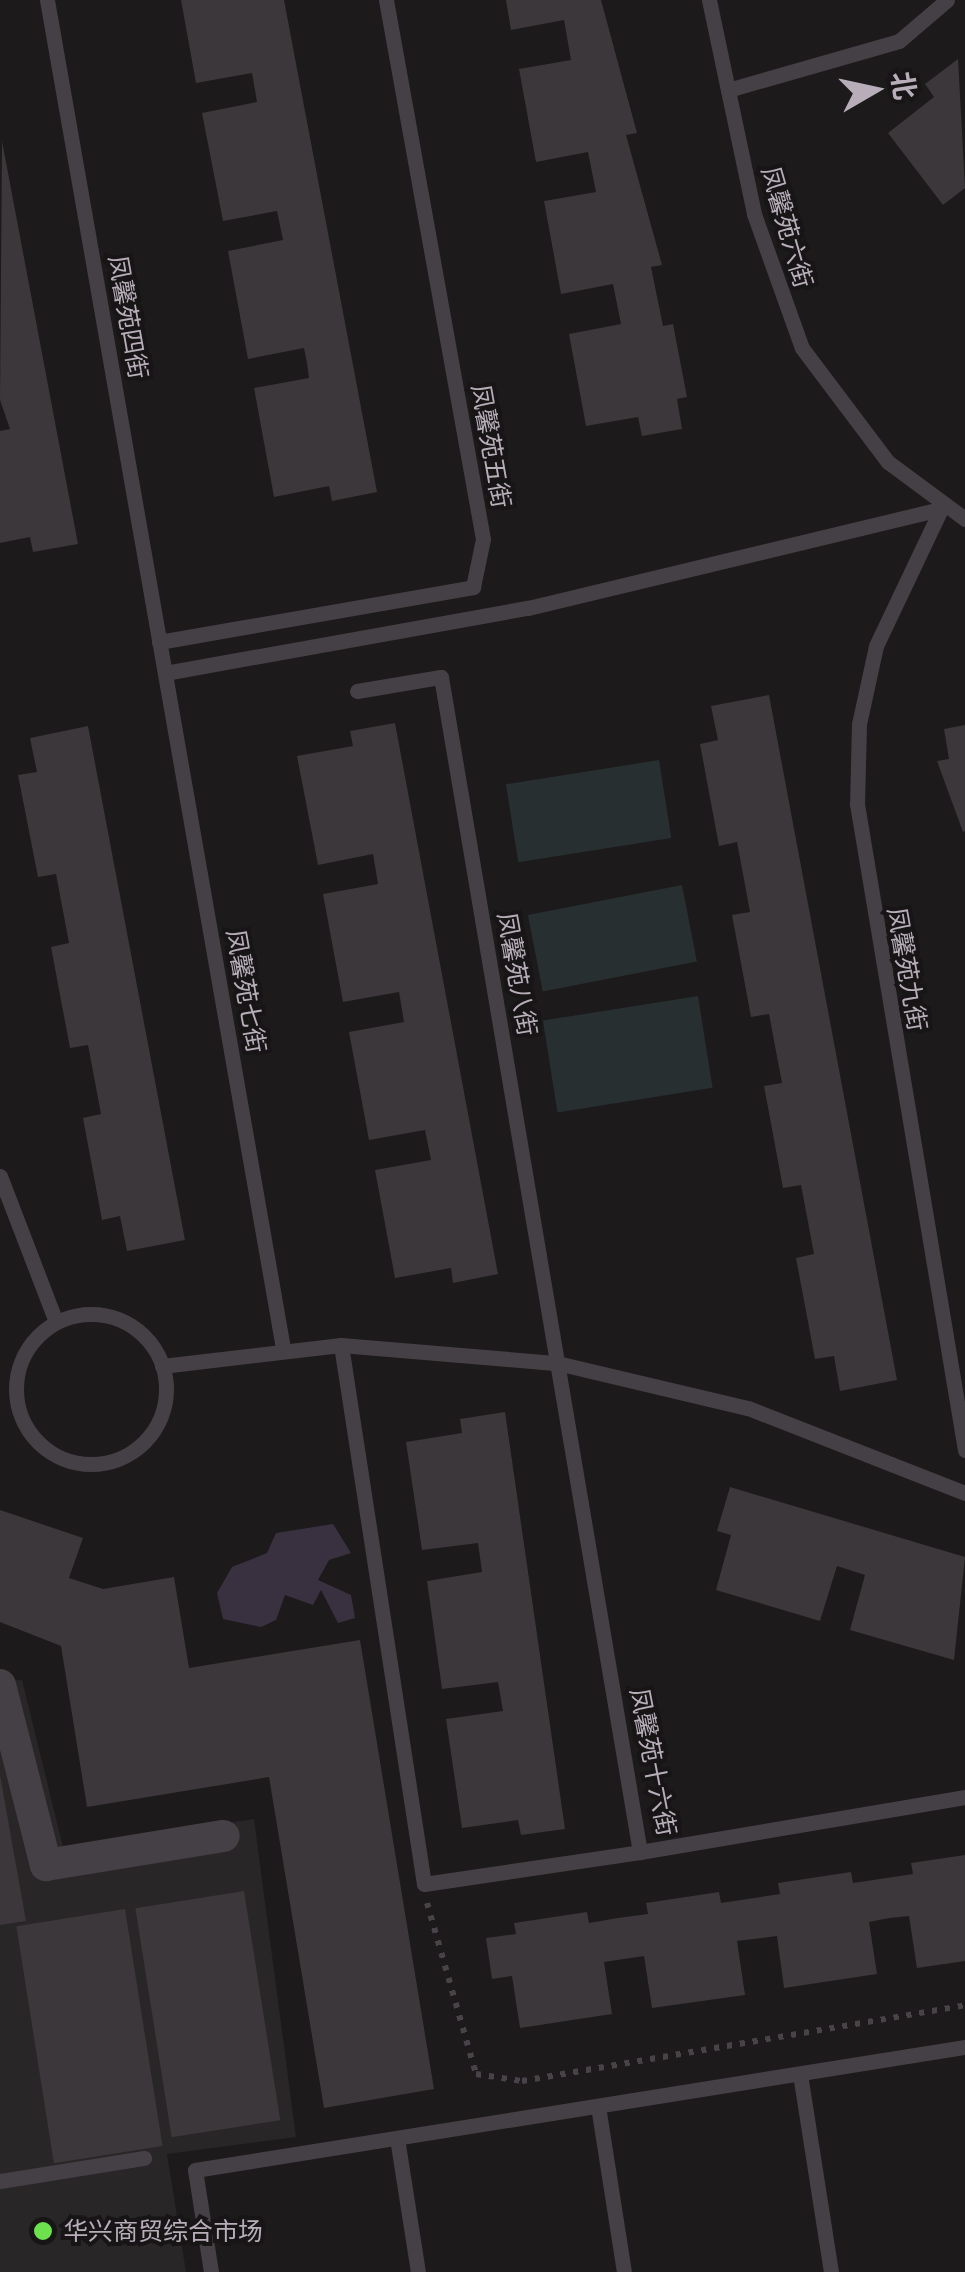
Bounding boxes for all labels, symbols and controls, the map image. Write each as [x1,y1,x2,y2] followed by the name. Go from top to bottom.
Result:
[825,40,925,140] north arrow
[884,68,926,102] text: 北
[755,163,819,291] street label: 凤馨苑六街
[102,253,154,381] street label: 凤馨苑四街
[465,382,517,510] street label: 凤馨苑五街
[881,905,933,1033] street label: 凤馨苑九街
[491,910,543,1038] street label: 凤馨苑八街
[220,927,272,1055] street label: 凤馨苑七街
[624,1686,682,1838] street label: 凤馨苑十六街
[63,2216,263,2246] place label: 华兴商贸综合市场
[32,2220,54,2242] marker: 华兴商贸综合市场

